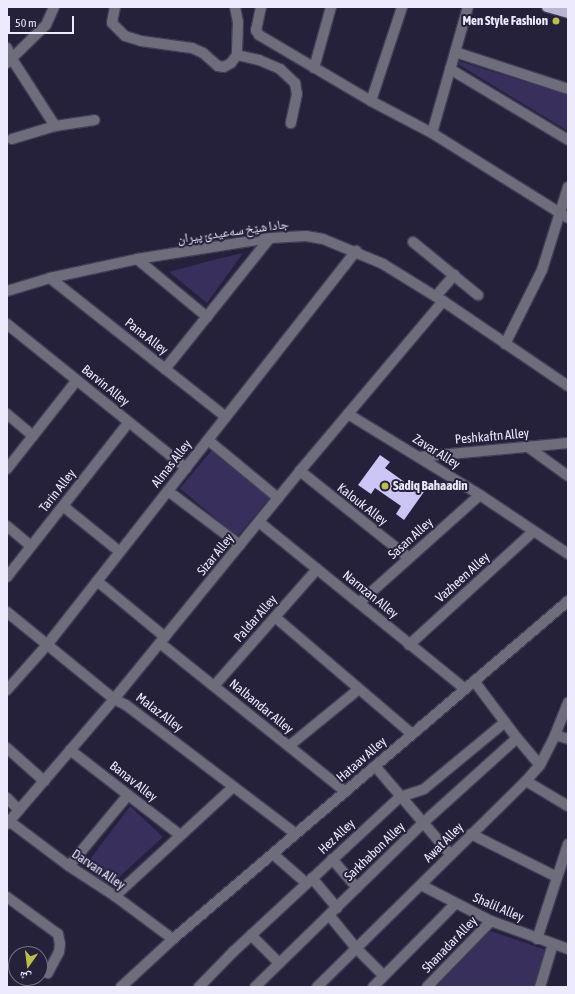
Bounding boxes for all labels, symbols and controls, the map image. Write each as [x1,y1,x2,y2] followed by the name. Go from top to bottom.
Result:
[10,8,76,34] scale bar
[462,13,548,29] place label: Men Style Fashion
[15,16,37,30] text: 50 m
[551,16,561,26] marker: Men Style Fashion
[176,216,290,248] street label: جادا شێخ سەعیدێ پیران
[121,315,171,359] street label: Pana Alley
[78,362,132,410] street label: Barvin Alley
[454,426,530,448] street label: Peshkaftn Alley
[409,431,463,473] street label: Zavar Alley
[149,437,195,491] street label: Almas Alley
[36,466,80,516] street label: Tarin Alley
[393,478,468,494] place label: Sadiq Bahaadin
[334,481,390,529] street label: Kalouk Alley
[380,481,390,491] marker: Sadiq Bahaadin
[386,515,436,563] street label: Sasan Alley
[195,531,237,579] street label: Sizar Alley
[433,550,493,606] street label: Vazheen Alley
[339,568,401,622] street label: Narnzan Alley
[231,592,281,646] street label: Paldar Alley
[226,676,296,738] street label: Nalbandar Alley
[132,690,186,736] street label: Malaz Alley
[334,734,390,786] street label: Hataav Alley
[106,759,160,805] street label: Banav Alley
[316,816,358,858] street label: Hez Alley
[342,819,408,885] street label: Sarkhabon Alley
[421,820,467,866] street label: Awat Alley
[68,847,128,893] street label: Darvan Alley
[470,890,526,926] street label: Shalil Alley
[419,914,481,976] street label: Shanadar Alley
[8,946,48,986] north arrow
[18,969,32,984] text: ش

